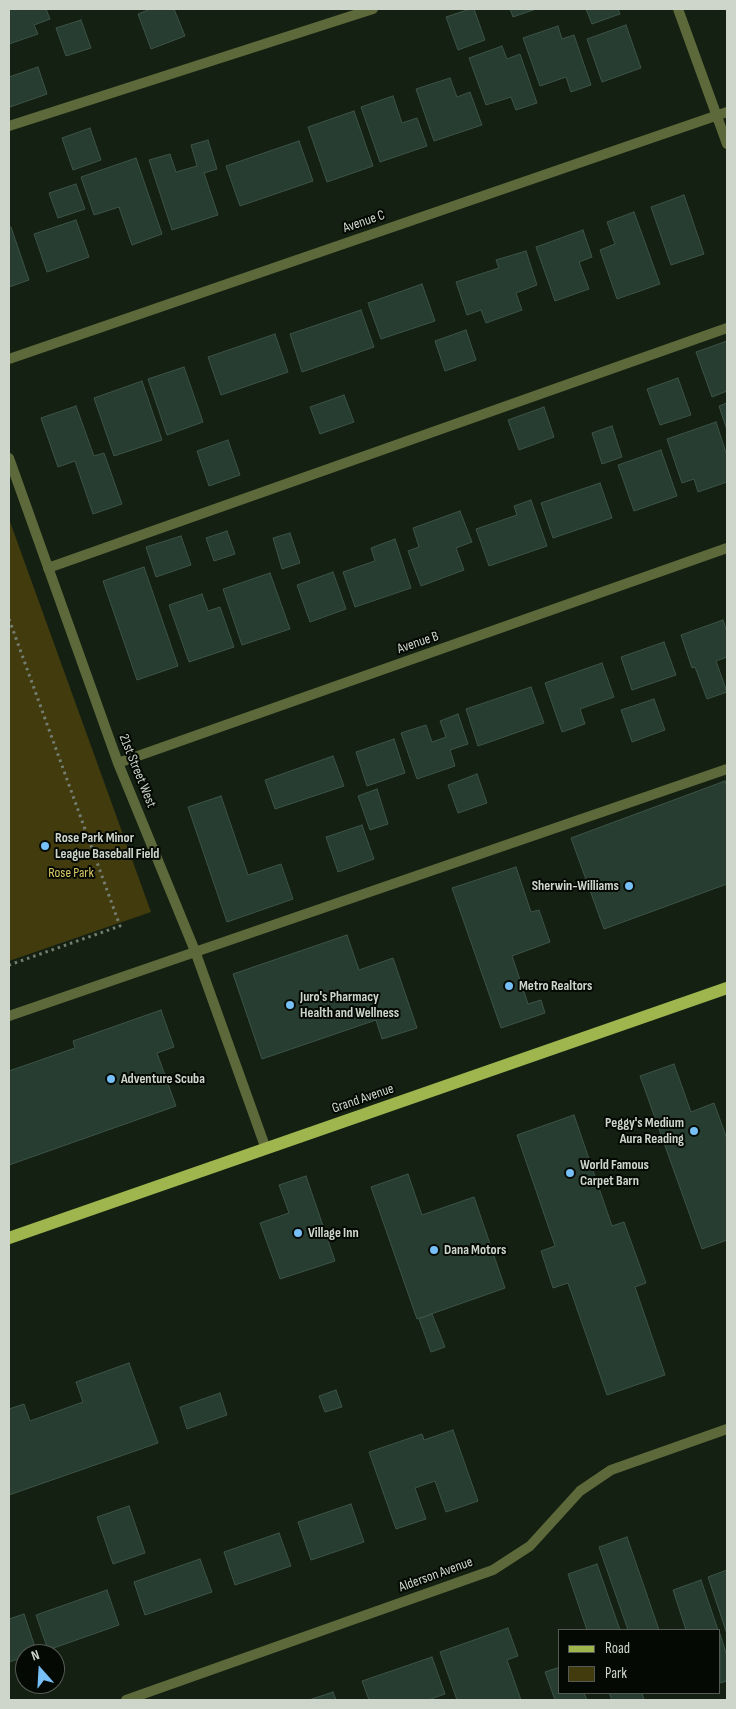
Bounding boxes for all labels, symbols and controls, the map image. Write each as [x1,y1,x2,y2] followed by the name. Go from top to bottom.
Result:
[341,207,387,237] street label: Avenue C
[395,628,441,658] street label: Avenue B
[115,732,159,810] street label: 21st Street West
[55,830,159,862] place label: Rose Park Minor League Baseball Field
[39,840,51,852] marker: Rose Park Minor League Baseball Field
[48,865,94,881] park label: Rose Park
[532,878,619,894] place label: Sherwin-Williams
[623,880,635,892] marker: Sherwin-Williams
[519,978,592,994] place label: Metro Realtors
[503,980,515,992] marker: Metro Realtors
[300,989,399,1022] place label: Juro's Pharmacy Health and Wellness
[284,999,296,1011] marker: Juro's Pharmacy Health and Wellness
[121,1071,205,1087] place label: Adventure Scuba
[105,1073,117,1085] marker: Adventure Scuba
[330,1081,396,1117] street label: Grand Avenue
[605,1115,684,1148] place label: Peggy's Medium Aura Reading
[688,1125,700,1137] marker: Peggy's Medium Aura Reading
[580,1157,649,1190] place label: World Famous Carpet Barn
[564,1167,576,1179] marker: World Famous Carpet Barn
[308,1225,359,1241] place label: Village Inn
[292,1227,304,1239] marker: Village Inn
[444,1242,506,1258] place label: Dana Motors
[428,1244,440,1256] marker: Dana Motors
[397,1554,475,1596] street label: Alderson Avenue
[558,1629,721,1694] legend
[605,1639,630,1658] text: Road
[15,1644,65,1694] north arrow
[29,1646,42,1665] text: N
[605,1664,627,1683] text: Park

